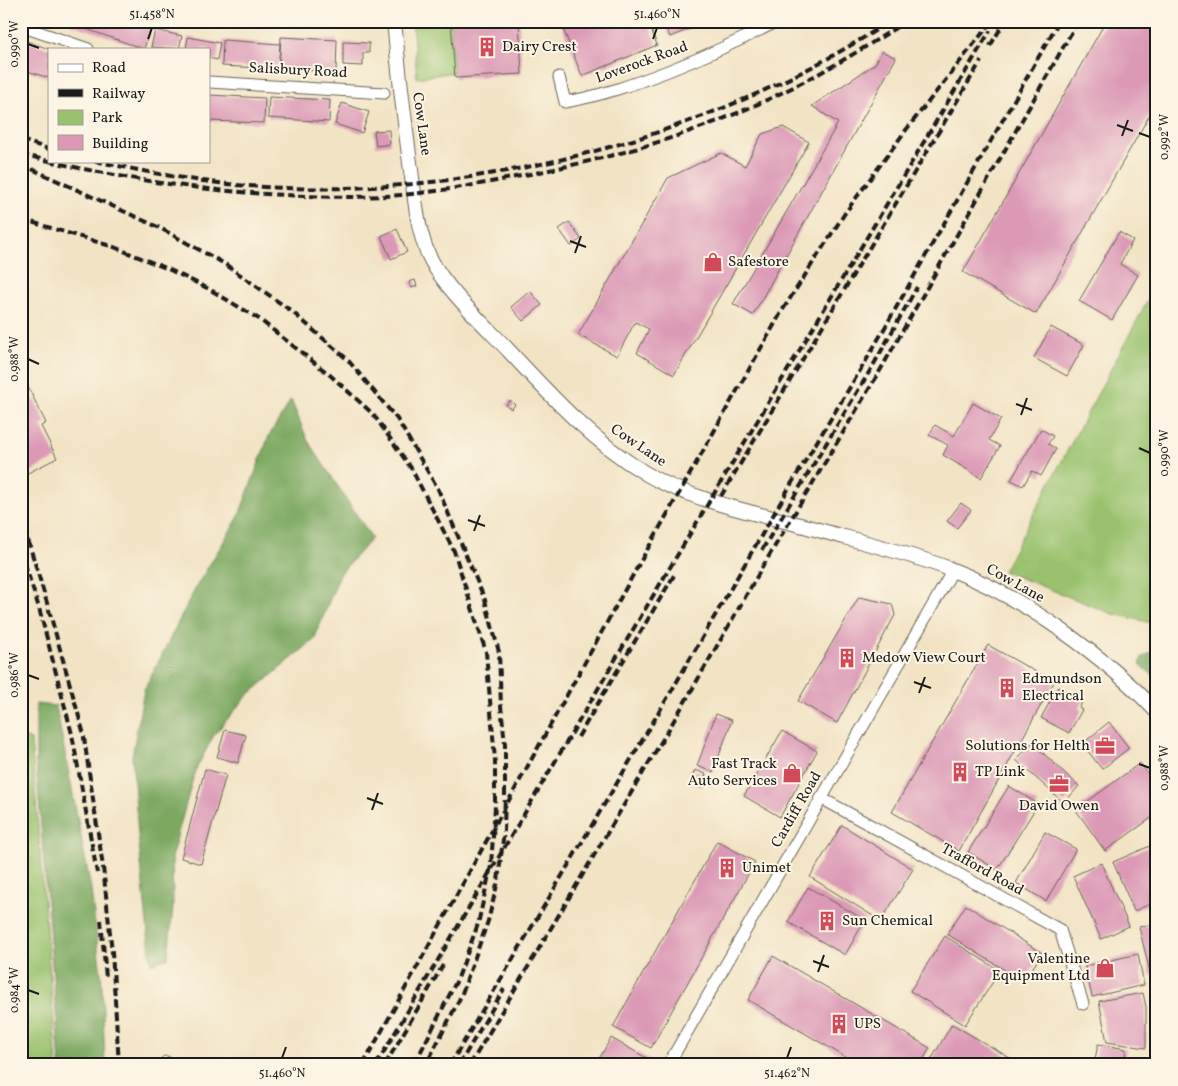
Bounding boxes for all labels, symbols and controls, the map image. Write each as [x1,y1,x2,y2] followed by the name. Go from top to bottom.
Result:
[129,7,175,23] text: 51.458°N
[634,7,680,23] text: 51.460°N
[7,21,23,67] text: 0.990°W
[476,36,498,58] building icon: Dairy Crest
[502,37,577,58] place label: Dairy Crest
[593,37,691,89] street label: Loverock Road
[48,48,210,162] legend
[92,58,126,79] text: Road
[248,58,348,84] street label: Salisbury Road
[92,84,145,105] text: Railway
[406,91,436,157] street label: Cow Lane
[92,108,123,129] text: Park
[1157,114,1173,160] text: 0.992°W
[92,134,149,155] text: Building
[702,251,724,273] shop icon: Safestore
[728,252,789,273] place label: Safestore
[7,336,23,382] text: 0.988°W
[606,419,670,473] street label: Cow Lane
[1157,430,1173,476] text: 0.990°W
[982,559,1048,609] street label: Cow Lane
[836,647,858,669] building icon: Medow View Court
[862,648,986,669] place label: Medow View Court
[7,652,23,698] text: 0.986°W
[1022,669,1102,707] place label: Edmundson Electrical
[996,677,1018,699] building icon: Edmundson Electrical
[1094,735,1116,757] office icon: Solutions for Helth
[965,736,1090,757] place label: Solutions for Helth
[1157,745,1173,791] text: 0.988°W
[688,754,777,792] place label: Fast Track Auto Services
[949,761,971,783] building icon: TP Link
[781,762,803,784] shop icon: Fast Track Auto Services
[975,762,1025,783] place label: TP Link
[767,768,827,852] street label: Cardiff Road
[1048,773,1070,795] office icon: David Owen
[1019,796,1099,817] place label: David Owen
[937,839,1027,901] street label: Trafford Road
[716,857,738,879] building icon: Unimet
[742,858,791,879] place label: Unimet
[816,910,838,932] building icon: Sun Chemical
[842,911,933,932] place label: Sun Chemical
[992,949,1090,987] place label: Valentine Equipment Ltd
[1094,957,1116,979] shop icon: Valentine Equipment Ltd
[7,967,23,1013] text: 0.984°W
[828,1013,850,1035] building icon: UPS
[854,1014,881,1035] place label: UPS
[259,1066,305,1082] text: 51.460°N
[764,1066,810,1082] text: 51.462°N

